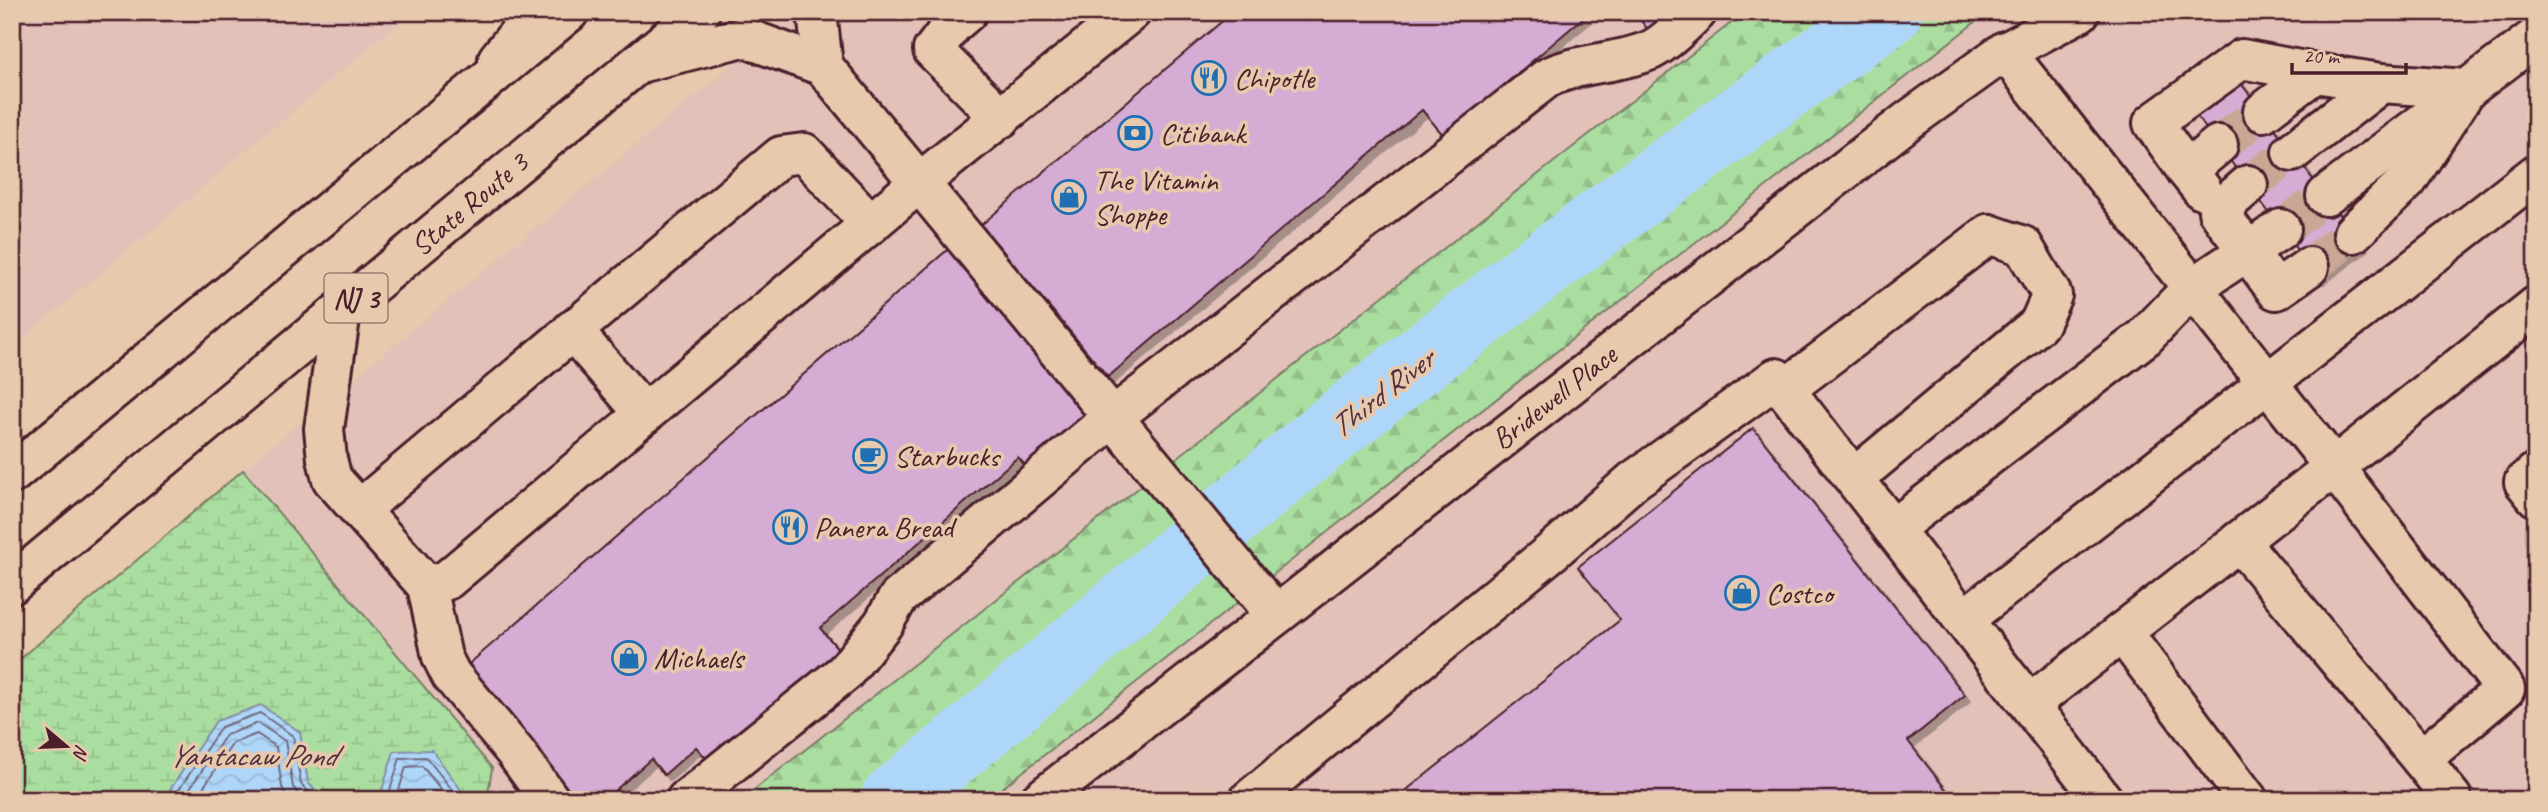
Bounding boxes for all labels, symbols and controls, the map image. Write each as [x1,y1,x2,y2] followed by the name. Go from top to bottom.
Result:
[2292,32,2406,76] scale bar
[2303,43,2341,69] text: 20 m
[1190,59,1228,97] restaurant icon: Chipotle
[1234,59,1317,97] place label: Chipotle
[1116,114,1154,152] bank icon: Citibank
[1160,114,1247,152] place label: Citibank
[402,142,538,264] street label: State Route 3
[1094,161,1219,233] place label: The Vitamin Shoppe
[1050,178,1088,216] shop icon: The Vitamin Shoppe
[324,274,388,322] road number: NJ 3
[1484,335,1626,458] street label: Bridewell Place
[1320,337,1446,447] water label: Third River
[851,437,889,475] cafe icon: Starbucks
[894,437,1002,475] place label: Starbucks
[771,508,809,546] restaurant icon: Panera Bread
[814,508,958,546] place label: Panera Bread
[1723,574,1761,612] shop icon: Costco
[1766,574,1836,612] place label: Costco
[610,639,648,677] shop icon: Michaels
[654,639,746,677] place label: Michaels
[32,710,102,780] north arrow
[168,735,345,776] water label: Yantacaw Pond
[67,742,94,764] text: N

